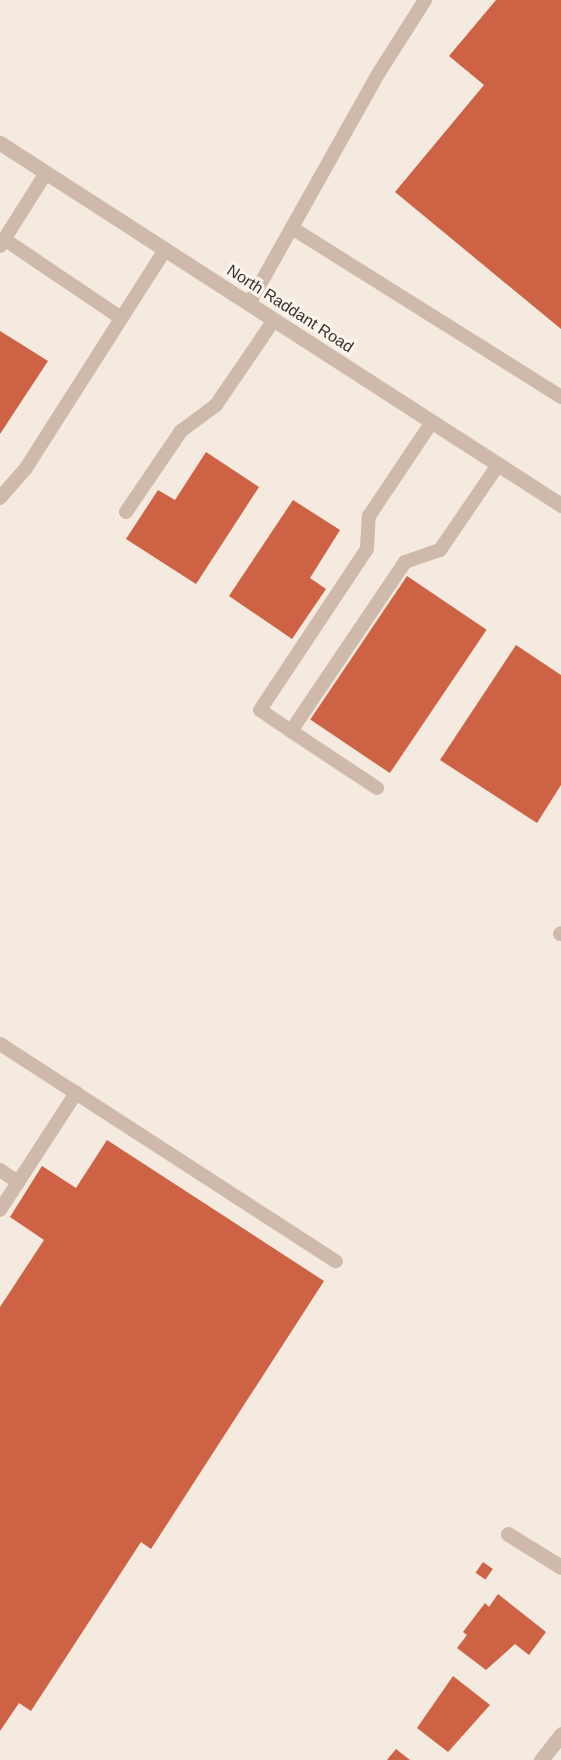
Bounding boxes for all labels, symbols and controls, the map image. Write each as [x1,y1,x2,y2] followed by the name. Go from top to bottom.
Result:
[223,261,357,357] street label: North Raddant Road

